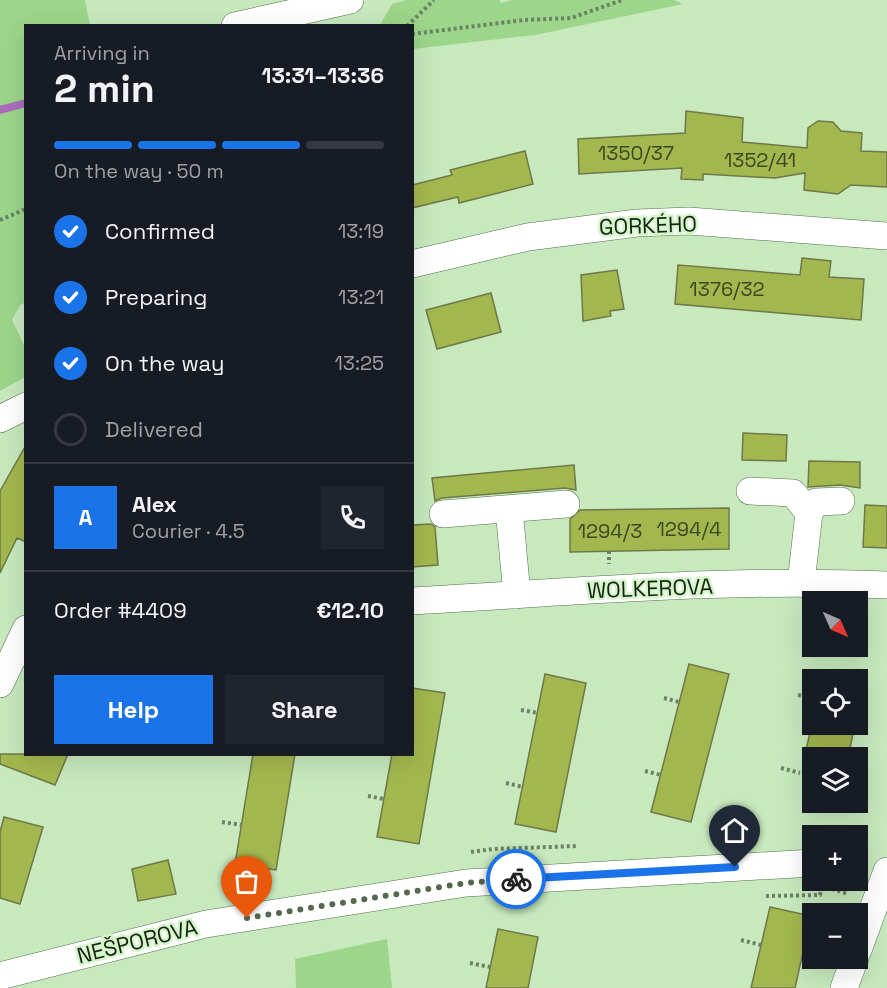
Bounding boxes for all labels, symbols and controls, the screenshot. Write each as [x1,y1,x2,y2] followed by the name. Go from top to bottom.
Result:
[54,40,150,66] text: Arriving in
[262,61,384,89] text: 13:31–13:36
[54,64,155,113] text: 2 min
[598,140,674,166] house number: 1350/37
[724,147,796,173] house number: 1352/41
[54,158,224,184] text: On the way · 50 m
[599,209,697,241] street label: GORKÉHO
[54,215,87,248] icon: check
[105,217,215,245] text: Confirmed
[338,218,384,244] text: 13:19
[689,276,765,302] house number: 1376/32
[54,281,87,314] icon: check
[105,283,207,311] text: Preparing
[338,284,384,310] text: 13:21
[54,347,87,380] icon: check
[105,349,224,377] text: On the way
[334,350,384,376] text: 13:25
[105,415,203,443] text: Delivered
[321,486,384,549] button: phone
[132,490,177,518] text: Alex
[79,503,92,531] text: A
[656,516,722,542] house number: 1294/4
[132,518,245,544] text: Courier · 4.5
[578,518,642,544] house number: 1294/3
[586,572,714,604] street label: WOLKEROVA
[802,591,868,657] north arrow
[802,591,868,969] map controls
[54,596,187,624] text: Order #4409
[316,596,384,624] text: €12.10
[802,669,868,735] button: locate
[54,675,213,744] button: Help
[225,675,384,744] button: Share
[802,747,868,813] button: layers
[709,805,760,867] pin
[718,814,751,847] icon: home
[802,825,868,891] button: +
[486,849,546,909] courier
[221,856,272,918] pin
[500,863,533,896] icon: bike
[230,865,263,898] icon: bag
[802,903,868,969] button: −
[74,913,200,969] street label: NEŠPOROVA

